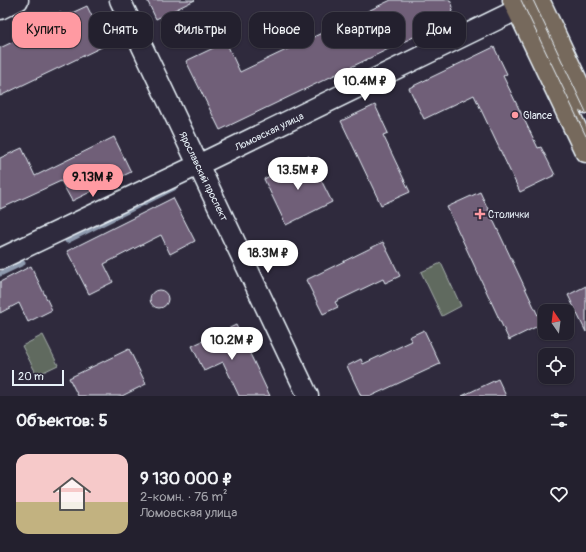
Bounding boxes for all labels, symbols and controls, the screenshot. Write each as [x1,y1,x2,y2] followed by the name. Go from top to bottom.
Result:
[12,12,81,48] chip: Купить
[89,12,153,48] chip: Снять
[161,12,241,48] chip: Фильтры
[249,12,314,48] chip: Новое
[322,12,405,48] chip: Квартира
[413,12,466,48] chip: Дом
[328,68,402,102] pin: 10.4M ₽
[343,73,387,89] text: 10.4M ₽
[232,110,306,154] street label: Ломовская улица
[510,110,520,120] marker: Glance
[523,110,552,122] place label: Glance
[176,130,230,223] street label: Ярославский проспект
[261,157,335,191] pin: 13.5M ₽
[277,162,319,178] text: 13.5M ₽
[56,164,130,198] pin: 9.13M ₽
[72,169,114,185] text: 9.13M ₽
[475,209,485,219] marker: Столички
[488,209,529,221] place label: Столички
[231,240,305,274] pin: 18.3M ₽
[247,245,289,261] text: 18.3M ₽
[538,304,574,340] north arrow
[538,304,574,384] map controls
[195,327,269,361] pin: 10.2M ₽
[210,332,254,348] text: 10.2M ₽
[538,348,574,384] button: locate
[12,368,64,387] scale bar
[18,370,44,383] text: 20 m
[548,409,570,431] icon: filters
[16,410,108,431] text: Объектов: 5
[140,468,233,489] text: 9 130 000 ₽
[48,470,96,518] icon: home
[548,483,570,505] icon: heart
[140,489,228,505] text: 2-комн. · 76 m²
[140,505,237,521] text: Ломовская улица

